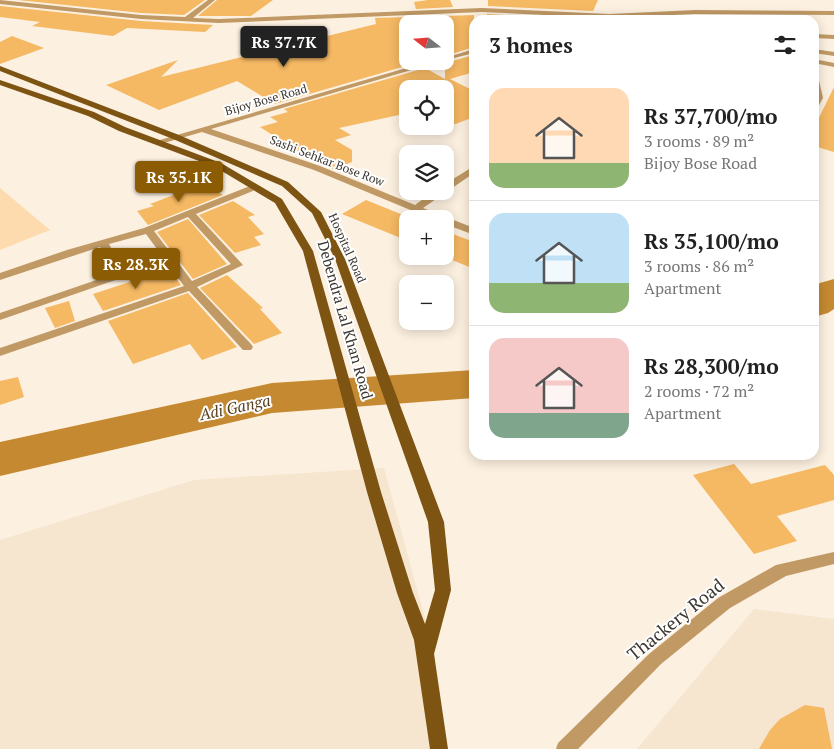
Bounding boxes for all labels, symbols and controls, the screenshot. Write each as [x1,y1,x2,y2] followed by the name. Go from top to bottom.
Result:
[399,15,454,70] north arrow
[399,15,454,330] map controls
[232,26,336,68] pin: Rs 37.7K
[251,31,317,53] text: Rs 37.7K
[489,31,573,59] text: 3 homes
[771,31,799,59] icon: filters
[399,80,454,135] button: locate
[223,81,309,118] street label: Bijoy Bose Road
[644,102,778,130] text: Rs 37,700/mo
[529,108,589,168] icon: home
[644,130,754,152] text: 3 rooms · 89 m²
[268,132,387,189] street label: Sashi Sehkar Bose Row
[399,145,454,200] button: layers
[644,152,757,174] text: Bijoy Bose Road
[127,160,231,203] pin: Rs 35.1K
[146,166,212,188] text: Rs 35.1K
[399,210,454,265] button: +
[325,211,370,285] street label: Hospital Road
[644,227,779,255] text: Rs 35,100/mo
[529,233,589,293] icon: home
[314,238,378,401] street label: Debendra Lal Khan Road
[84,248,188,290] pin: Rs 28.3K
[103,253,169,275] text: Rs 28.3K
[644,255,754,277] text: 3 rooms · 86 m²
[399,275,454,330] button: −
[644,277,721,299] text: Apartment
[644,352,779,380] text: Rs 28,300/mo
[529,358,589,418] icon: home
[644,380,754,402] text: 2 rooms · 72 m²
[197,389,272,425] water label: Adi Ganga
[644,402,721,424] text: Apartment
[622,573,729,666] street label: Thackery Road

